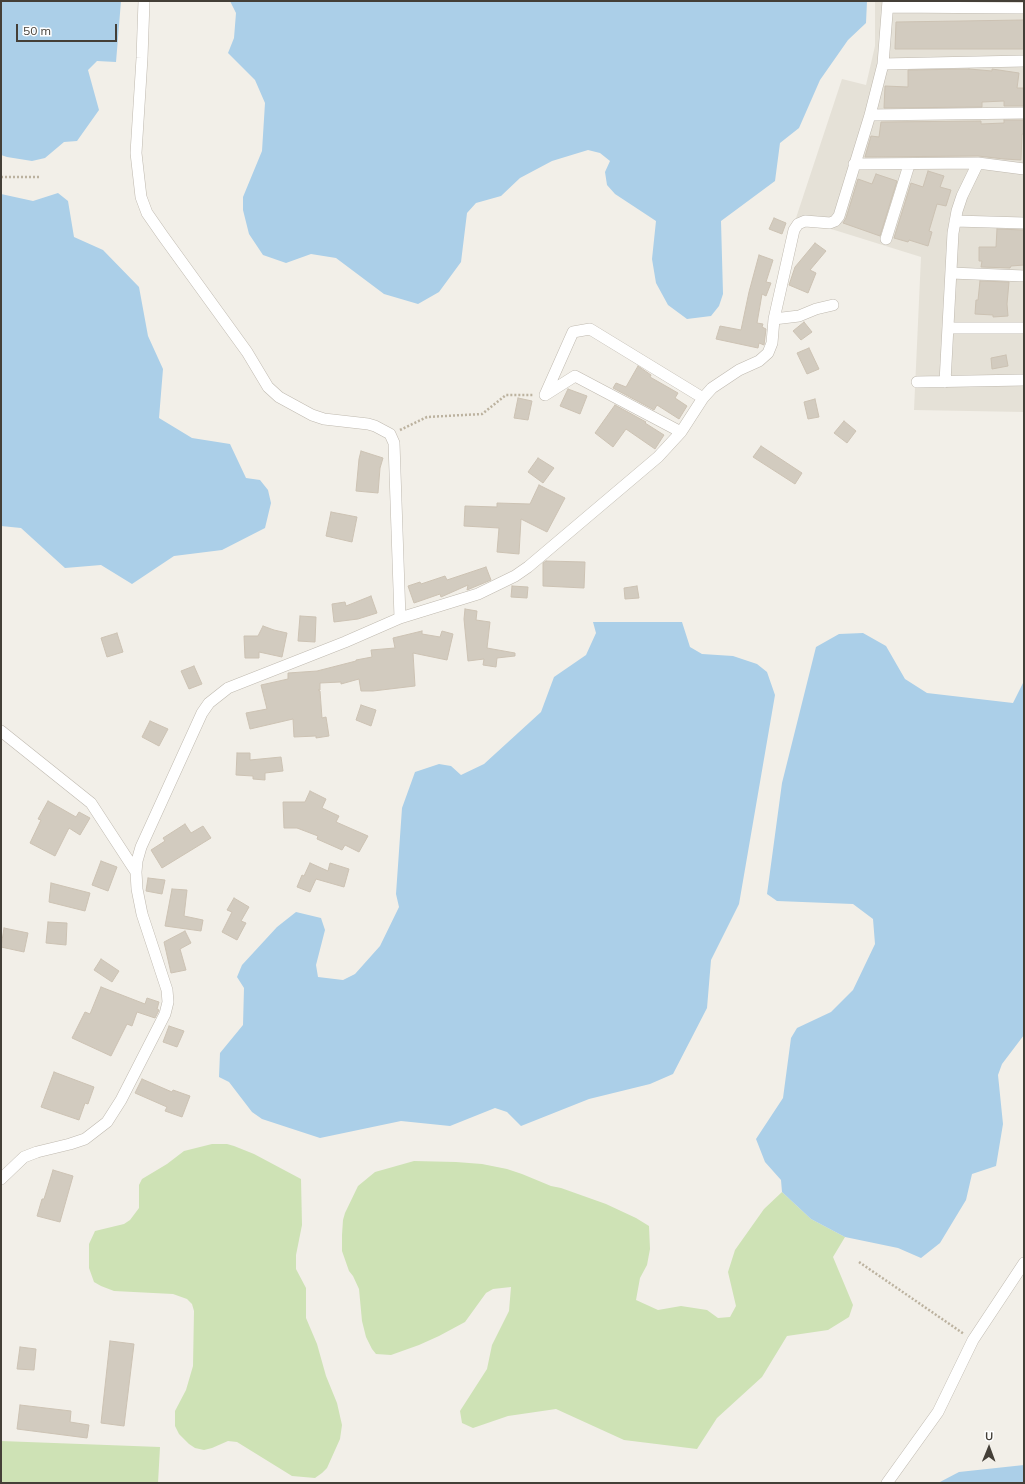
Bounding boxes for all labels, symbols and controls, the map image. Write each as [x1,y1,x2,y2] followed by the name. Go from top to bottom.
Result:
[18,16,119,42] scale bar
[23,23,51,38] text: 50 m
[969,1428,1009,1468] north arrow
[985,1429,993,1443] text: U

